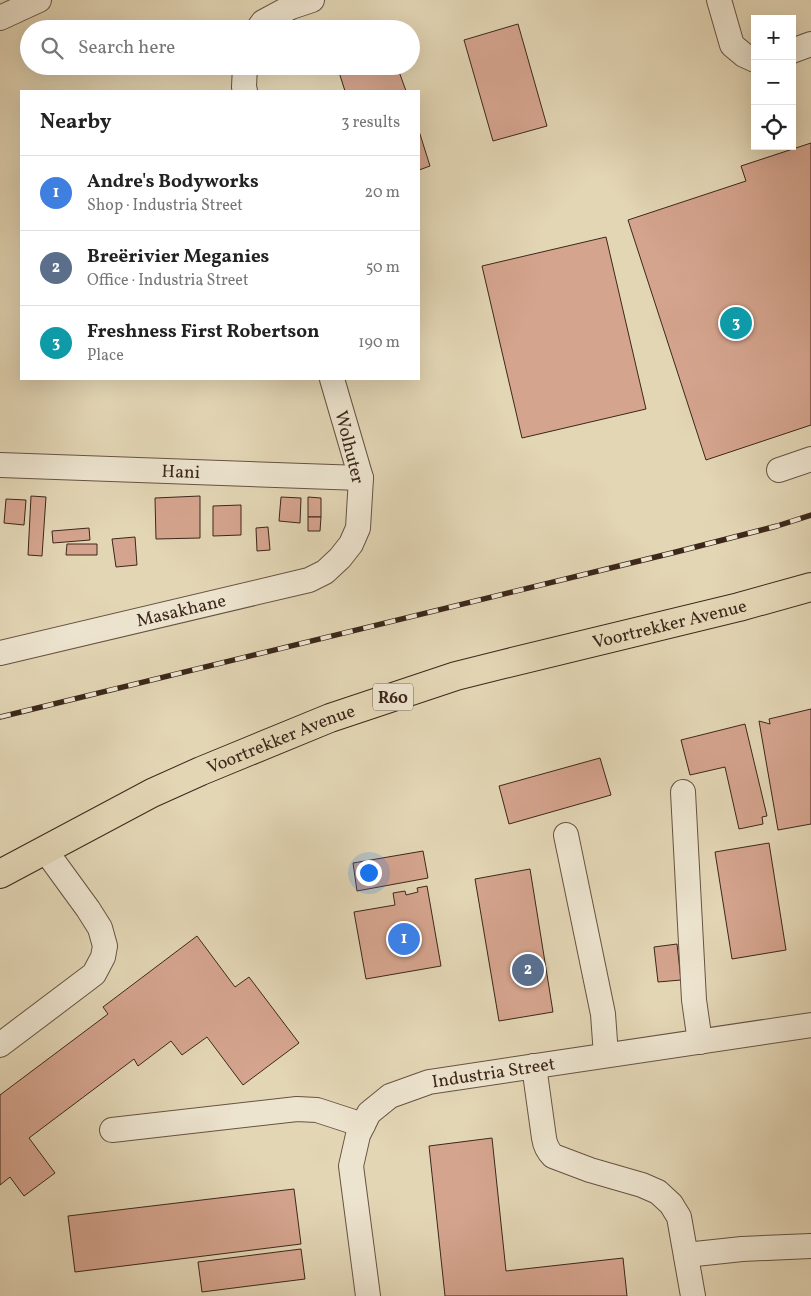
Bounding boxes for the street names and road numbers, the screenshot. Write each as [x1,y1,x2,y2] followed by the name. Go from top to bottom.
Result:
[327,408,370,487] street label: Wolhuter
[161,460,201,486] street label: Hani
[134,589,229,634] street label: Masakhane
[590,594,750,656] street label: Voortrekker Avenue
[373,684,413,710] road number: R60
[203,700,359,781] street label: Voortrekker Avenue
[430,1052,557,1095] street label: Industria Street

